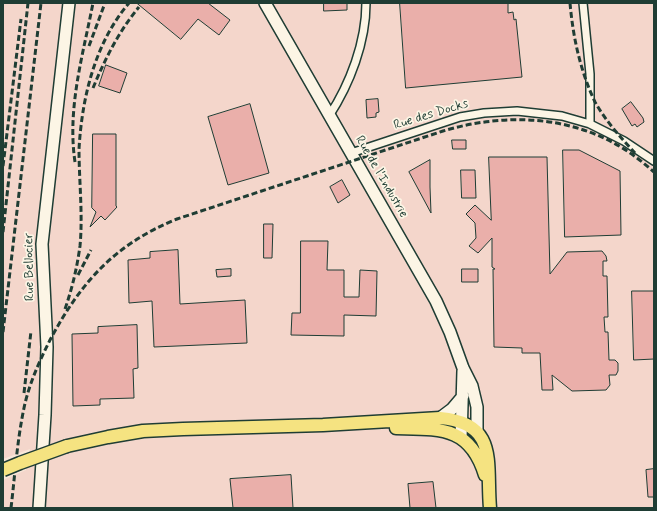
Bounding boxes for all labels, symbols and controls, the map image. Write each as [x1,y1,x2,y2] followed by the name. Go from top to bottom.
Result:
[392,96,470,134] street label: Rue des Docks
[351,133,411,221] street label: Rue de l'Industrie
[22,233,38,301] street label: Rue Bellocier

